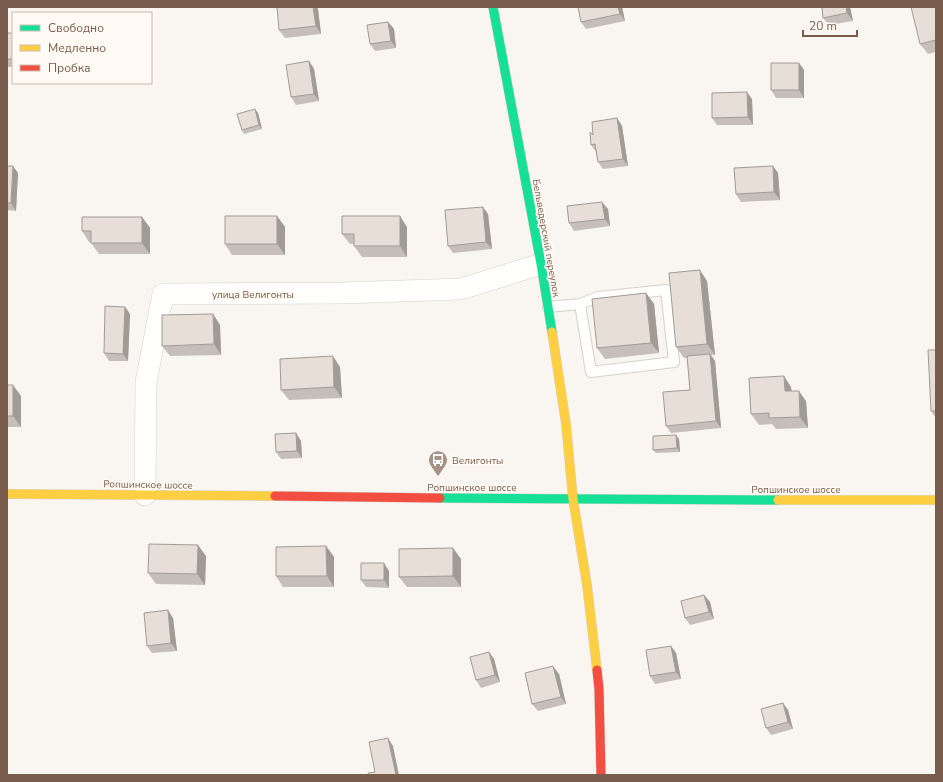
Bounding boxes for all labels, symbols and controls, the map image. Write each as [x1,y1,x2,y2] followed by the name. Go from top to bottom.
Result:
[12,12,152,84] legend
[803,12,857,38] scale bar
[809,18,837,34] text: 20 m
[48,20,104,36] text: Свободно
[48,40,106,56] text: Медленно
[48,60,91,76] text: Пробка
[529,178,563,299] street label: Бельведерский переулок
[212,288,294,302] street label: улица Велигонты
[427,449,449,477] bus stop icon: Велигонты
[452,454,503,468] place label: Велигонты
[103,477,193,493] street label: Ропшинское шоссе
[427,481,517,495] street label: Ропшинское шоссе
[751,483,841,497] street label: Ропшинское шоссе

